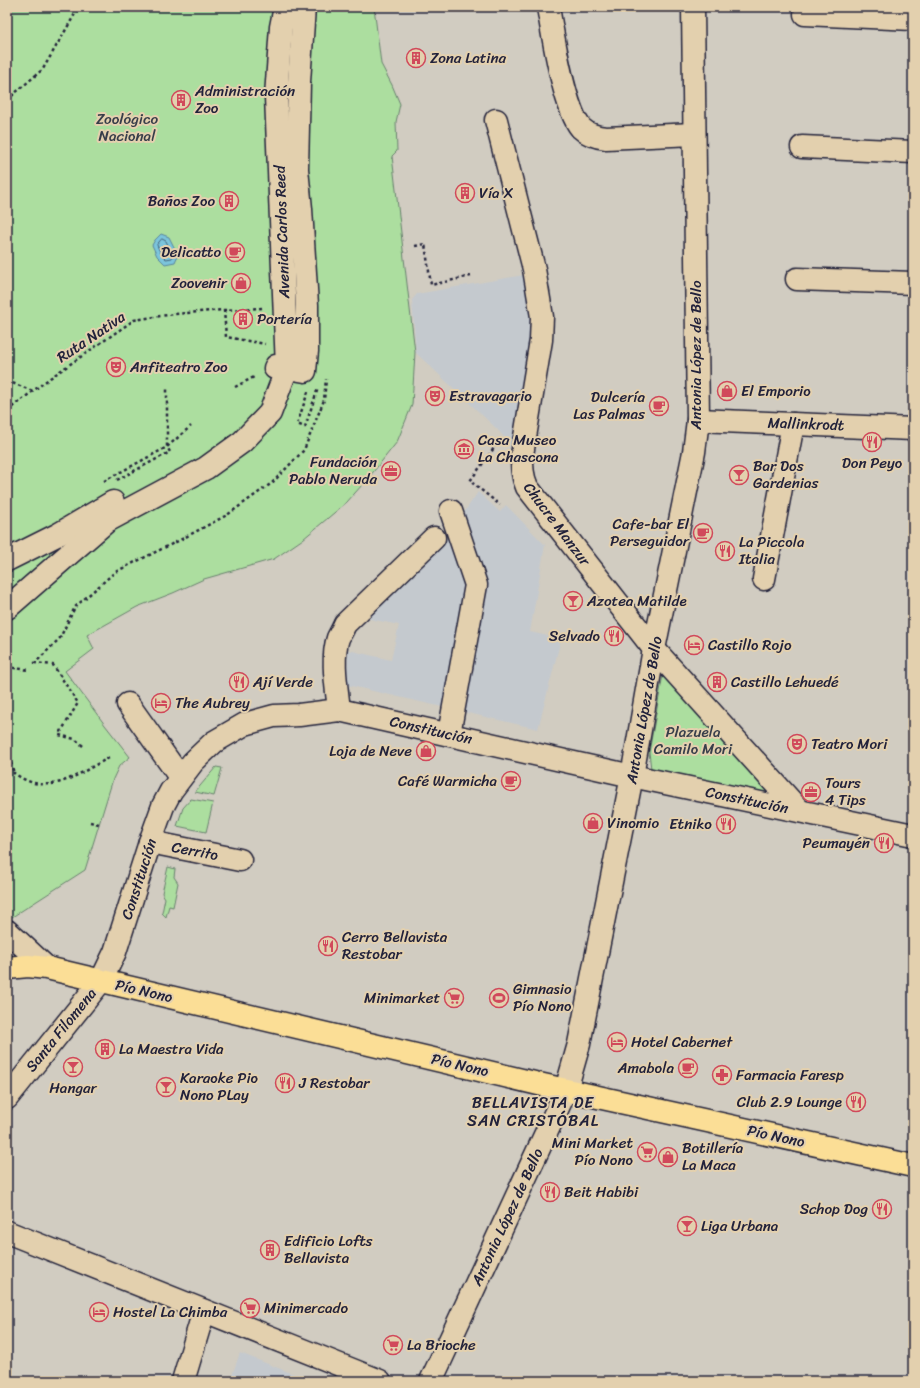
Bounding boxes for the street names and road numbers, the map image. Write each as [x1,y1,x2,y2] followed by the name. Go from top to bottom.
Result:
[267,164,297,300] street label: Avenida Carlos Reed
[683,280,709,431] street label: Antonia López de Bello
[51,304,131,370] street label: Ruta Nativa
[767,410,845,438] street label: Mallinkrodt
[517,476,598,572] street label: Chucre Manzur
[618,634,670,787] street label: Antonia López de Bello
[387,708,475,752] street label: Constitución
[703,779,791,821] street label: Constitución
[169,834,221,868] street label: Cerrito
[114,835,164,923] street label: Constitución
[113,972,176,1010] street label: Pío Nono
[19,982,104,1078] street label: Santa Filomena
[429,1046,492,1084] street label: Pío Nono
[745,1117,808,1155] street label: Pío Nono
[463,1143,551,1291] street label: Antonia López de Bello

